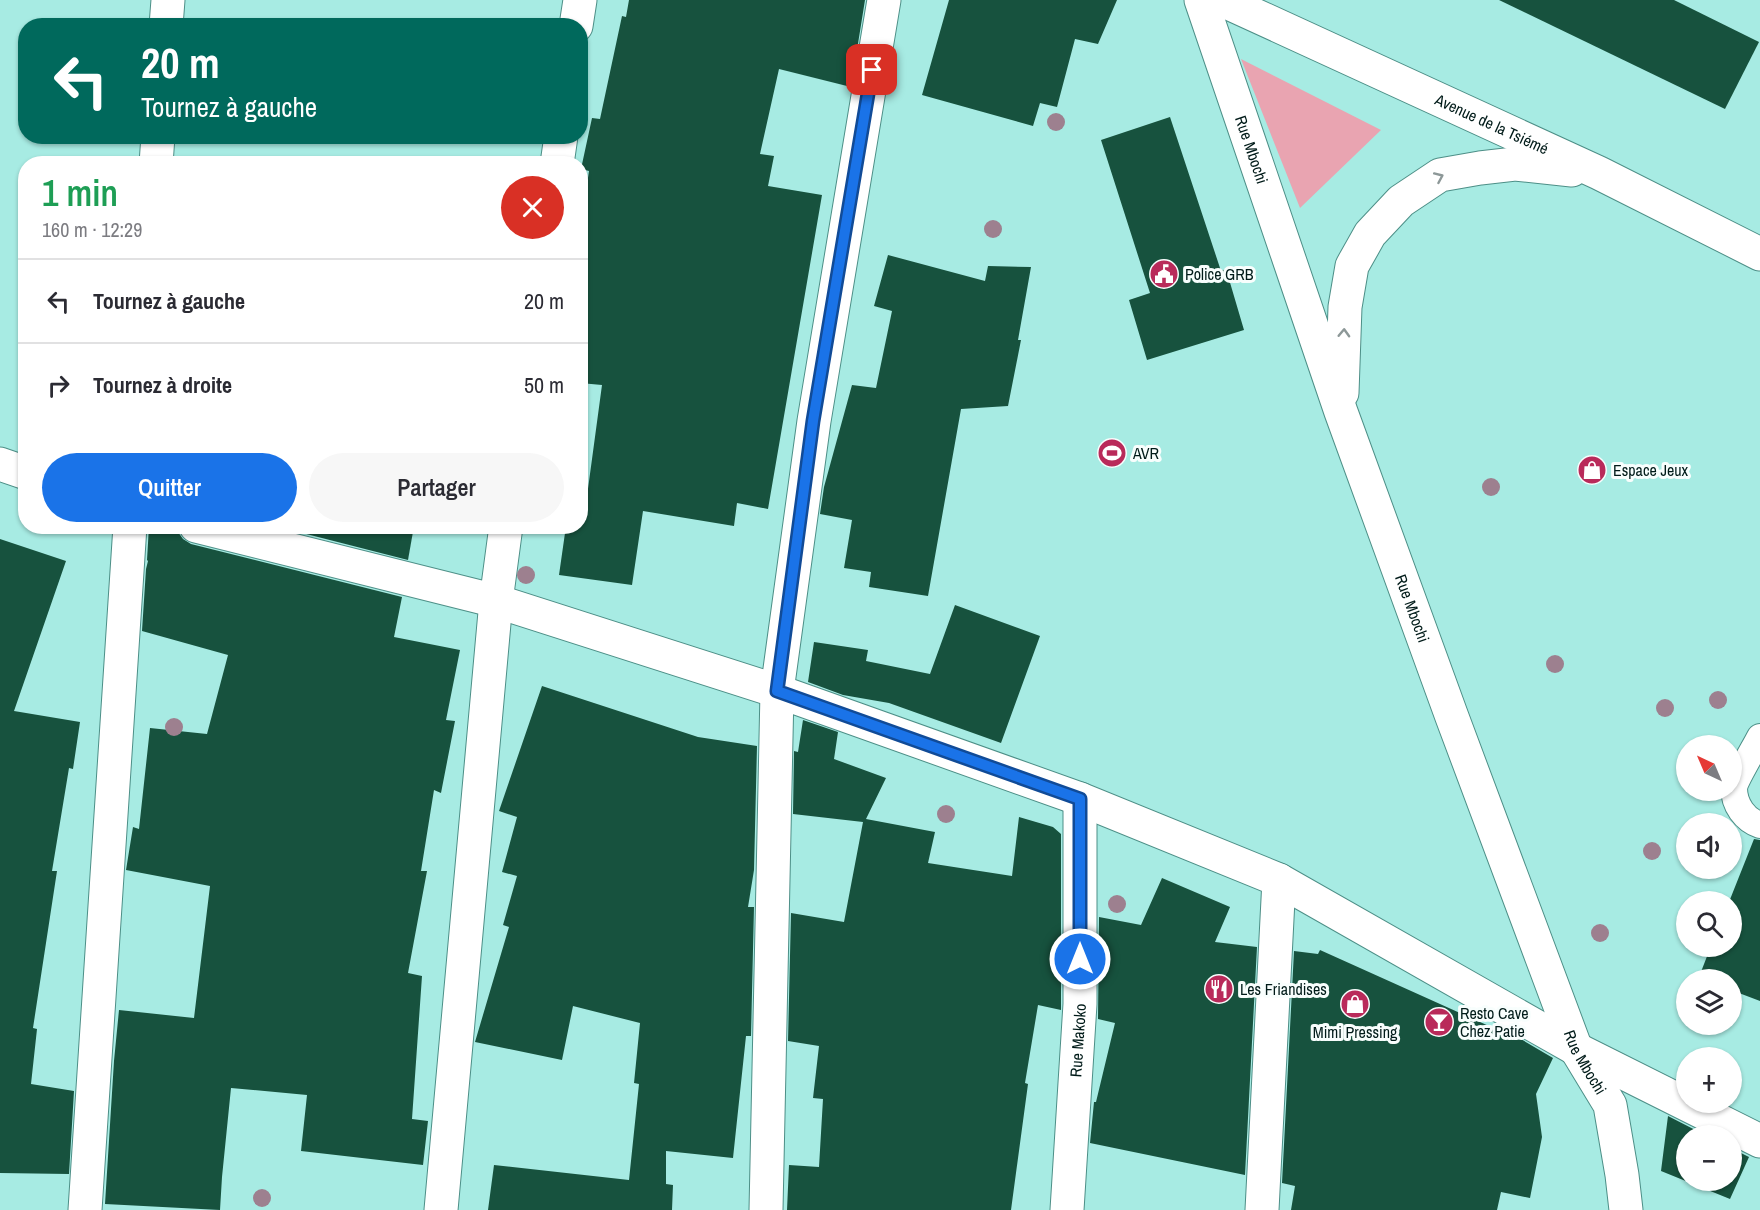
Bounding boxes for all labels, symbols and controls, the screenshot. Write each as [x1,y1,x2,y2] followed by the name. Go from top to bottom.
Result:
[141,35,220,91] text: 20 m
[42,42,120,120] icon: left
[846,44,897,95] pin
[855,53,888,86] icon: arrive
[1431,88,1552,159] street label: Avenue de la Tsiémé
[141,89,317,125] text: Tournez à gauche
[1230,113,1274,187] street label: Rue Mbochi
[42,169,118,217] text: 1 min
[1433,173,1444,185] one-way arrow
[501,176,564,239] button: close
[42,216,142,243] text: 160 m · 12:29
[1148,258,1180,290] public building icon: Police GRB
[1185,263,1254,285] place label: Police GRB
[42,285,75,318] icon: left
[93,286,245,316] text: Tournez à gauche
[524,286,564,316] text: 20 m
[1338,329,1351,338] one-way arrow
[42,369,75,402] icon: right
[93,370,232,400] text: Tournez à droite
[524,370,564,400] text: 50 m
[1096,437,1128,469] sports icon: AVR
[1132,442,1160,464] place label: AVR
[42,453,297,522] button: Quitter
[309,453,564,522] button: Partager
[1576,454,1608,486] shop icon: Espace Jeux
[1613,459,1689,481] place label: Espace Jeux
[1390,571,1435,645] street label: Rue Mbochi
[1676,735,1742,801] north arrow
[1676,735,1742,1191] map controls
[1676,813,1742,879] button: sound
[1676,891,1742,957] button: search
[1048,927,1112,991] position arrow
[1676,969,1742,1035] button: layers
[1203,973,1235,1005] restaurant icon: Les Friandises
[1240,978,1327,1000] place label: Les Friandises
[1339,988,1371,1020] shop icon: Mimi Pressing
[1460,1002,1529,1042] place label: Resto Cave Chez Patie
[1064,1003,1091,1078] street label: Rue Makoko
[1423,1006,1455,1038] bar icon: Resto Cave Chez Patie
[1313,1021,1398,1043] place label: Mimi Pressing
[1559,1027,1612,1099] street label: Rue Mbochi
[1676,1047,1742,1113] button: +
[1676,1125,1742,1191] button: −

